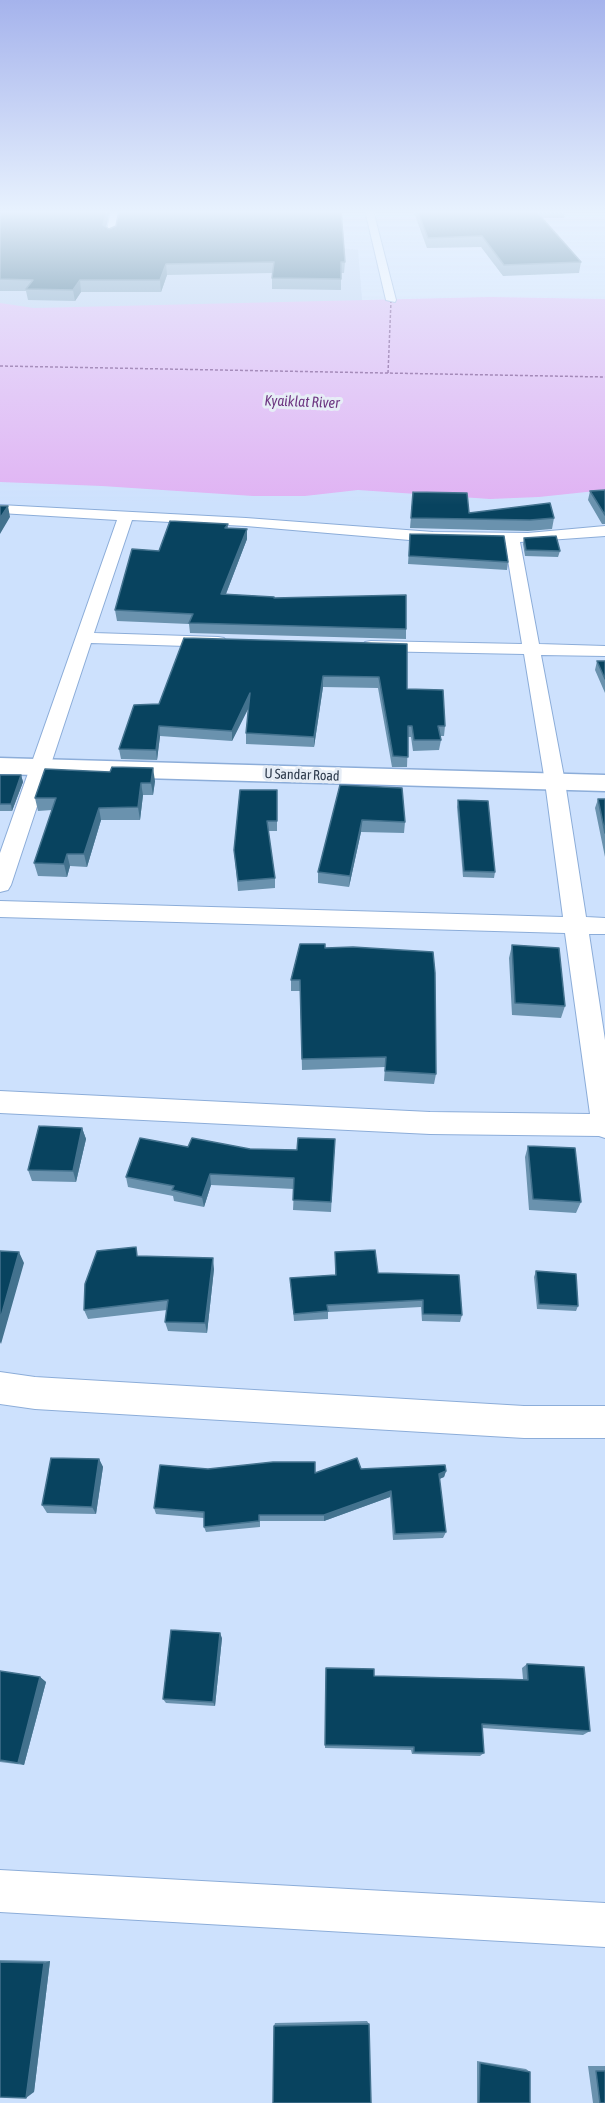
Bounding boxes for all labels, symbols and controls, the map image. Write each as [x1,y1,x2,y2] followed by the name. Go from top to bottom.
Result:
[264,392,340,412] water label: Kyaiklat River
[264,765,340,785] street label: U Sandar Road

